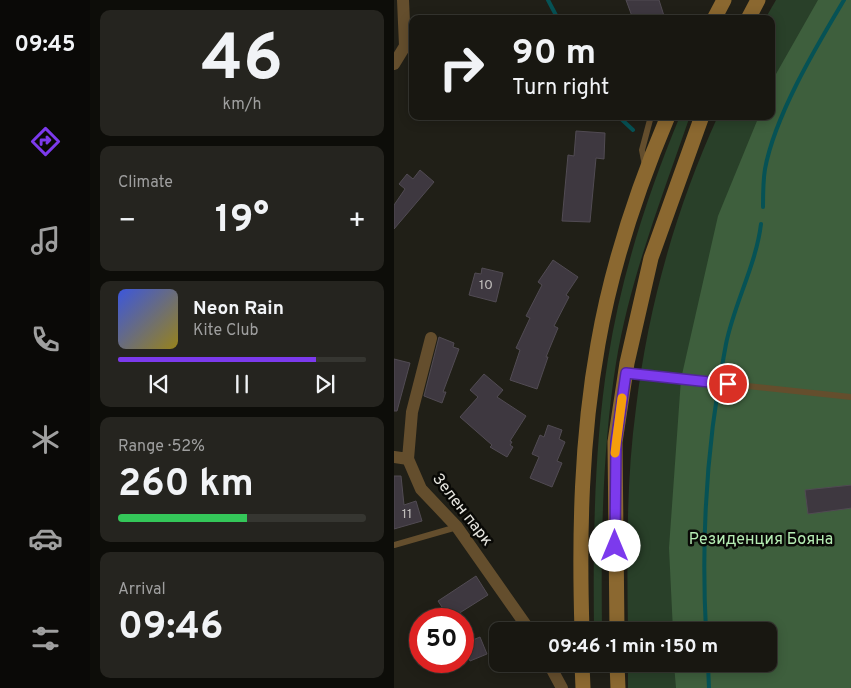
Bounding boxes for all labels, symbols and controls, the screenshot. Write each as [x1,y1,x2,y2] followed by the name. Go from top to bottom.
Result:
[201,21,283,103] text: 46
[15,32,75,59] text: 09:45
[512,32,596,76] text: 90 m
[429,35,494,100] icon: right
[512,75,609,102] text: Turn right
[223,95,261,115] text: km/h
[28,124,63,159] icon: directions
[118,173,173,193] text: Climate
[215,197,269,246] text: 19°
[118,204,136,240] text: −
[348,204,366,240] text: +
[28,223,63,258] icon: music
[479,277,493,294] house number: 10
[193,297,284,321] text: Neon Rain
[193,321,258,341] text: Kite Club
[28,322,63,357] icon: phone
[707,363,749,405] pin
[145,370,173,398] icon: previous
[228,370,256,398] icon: pause
[311,370,339,398] icon: next
[714,370,742,398] icon: arrive
[28,422,63,457] icon: climate
[118,437,205,457] text: Range · 52%
[118,461,254,510] text: 260 km
[427,470,497,550] street label: Зелен парк
[402,506,412,523] house number: 11
[588,519,640,571] position arrow
[28,521,63,556] icon: car
[689,530,833,550] park label: Резиденция Бояна
[118,580,166,600] text: Arrival
[118,604,223,653] text: 09:46
[409,608,474,673] speed limit sign: 50
[28,621,63,656] icon: filters
[548,635,718,659] text: 09:46 · 1 min · 150 m

